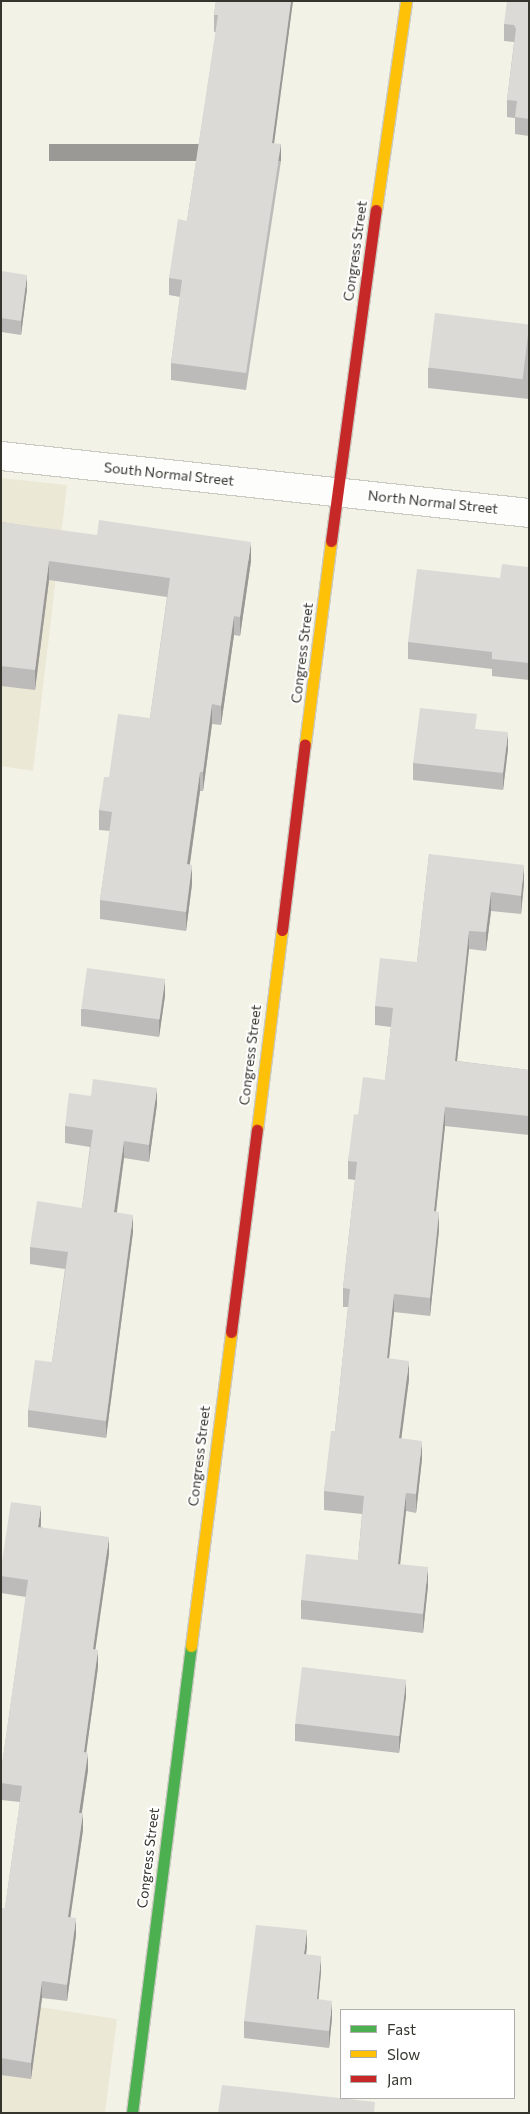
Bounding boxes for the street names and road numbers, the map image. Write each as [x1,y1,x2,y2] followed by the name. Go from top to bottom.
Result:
[340,200,370,302] street label: Congress Street
[103,459,235,489] street label: South Normal Street
[367,487,499,517] street label: North Normal Street
[287,602,317,704] street label: Congress Street
[235,1004,265,1106] street label: Congress Street
[184,1405,214,1507] street label: Congress Street
[133,1807,163,1909] street label: Congress Street

